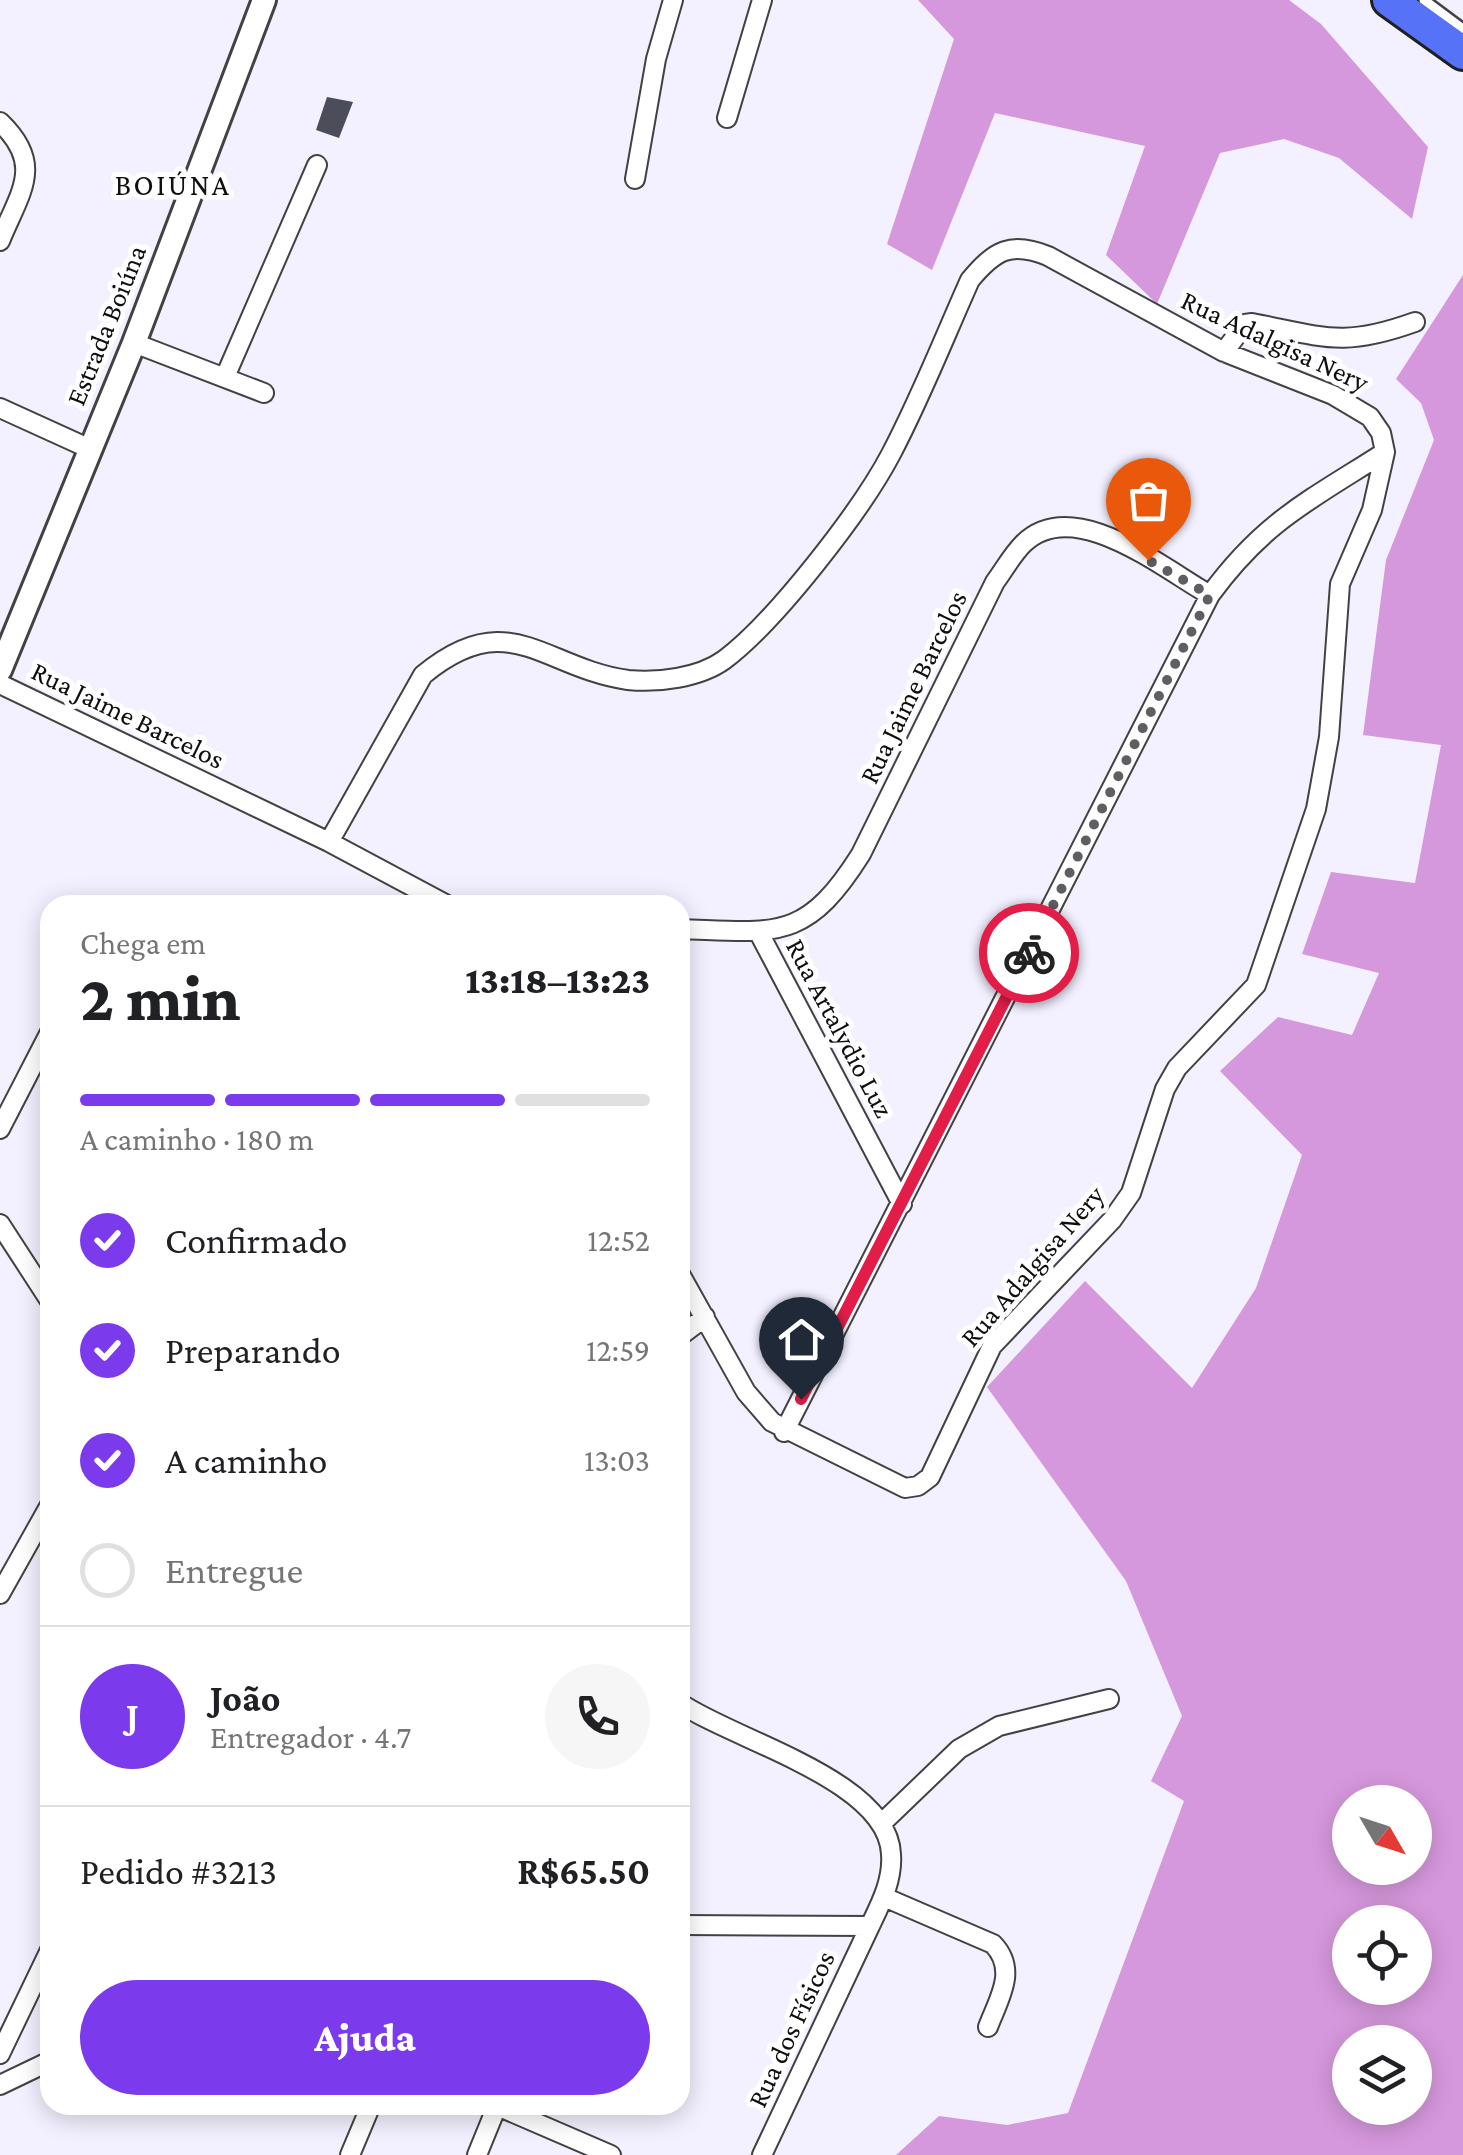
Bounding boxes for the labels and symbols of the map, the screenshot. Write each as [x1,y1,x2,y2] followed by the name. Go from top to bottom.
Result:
[115,168,231,201] district label: BOIÚNA
[60,240,152,410] street label: Estrada Boiúna
[1177,284,1374,398] street label: Rua Adalgisa Nery
[1106,458,1191,561] pin
[853,586,973,788] street label: Rua Jaime Barcelos
[27,655,229,775] street label: Rua Jaime Barcelos
[979,903,1079,1003] courier
[780,933,900,1123] street label: Rua Artalydio Luz
[954,1179,1111,1353] street label: Rua Adalgisa Nery
[759,1297,844,1400] pin
[1332,1785,1432,1885] north arrow
[741,1946,841,2112] street label: Rua dos Físicos

